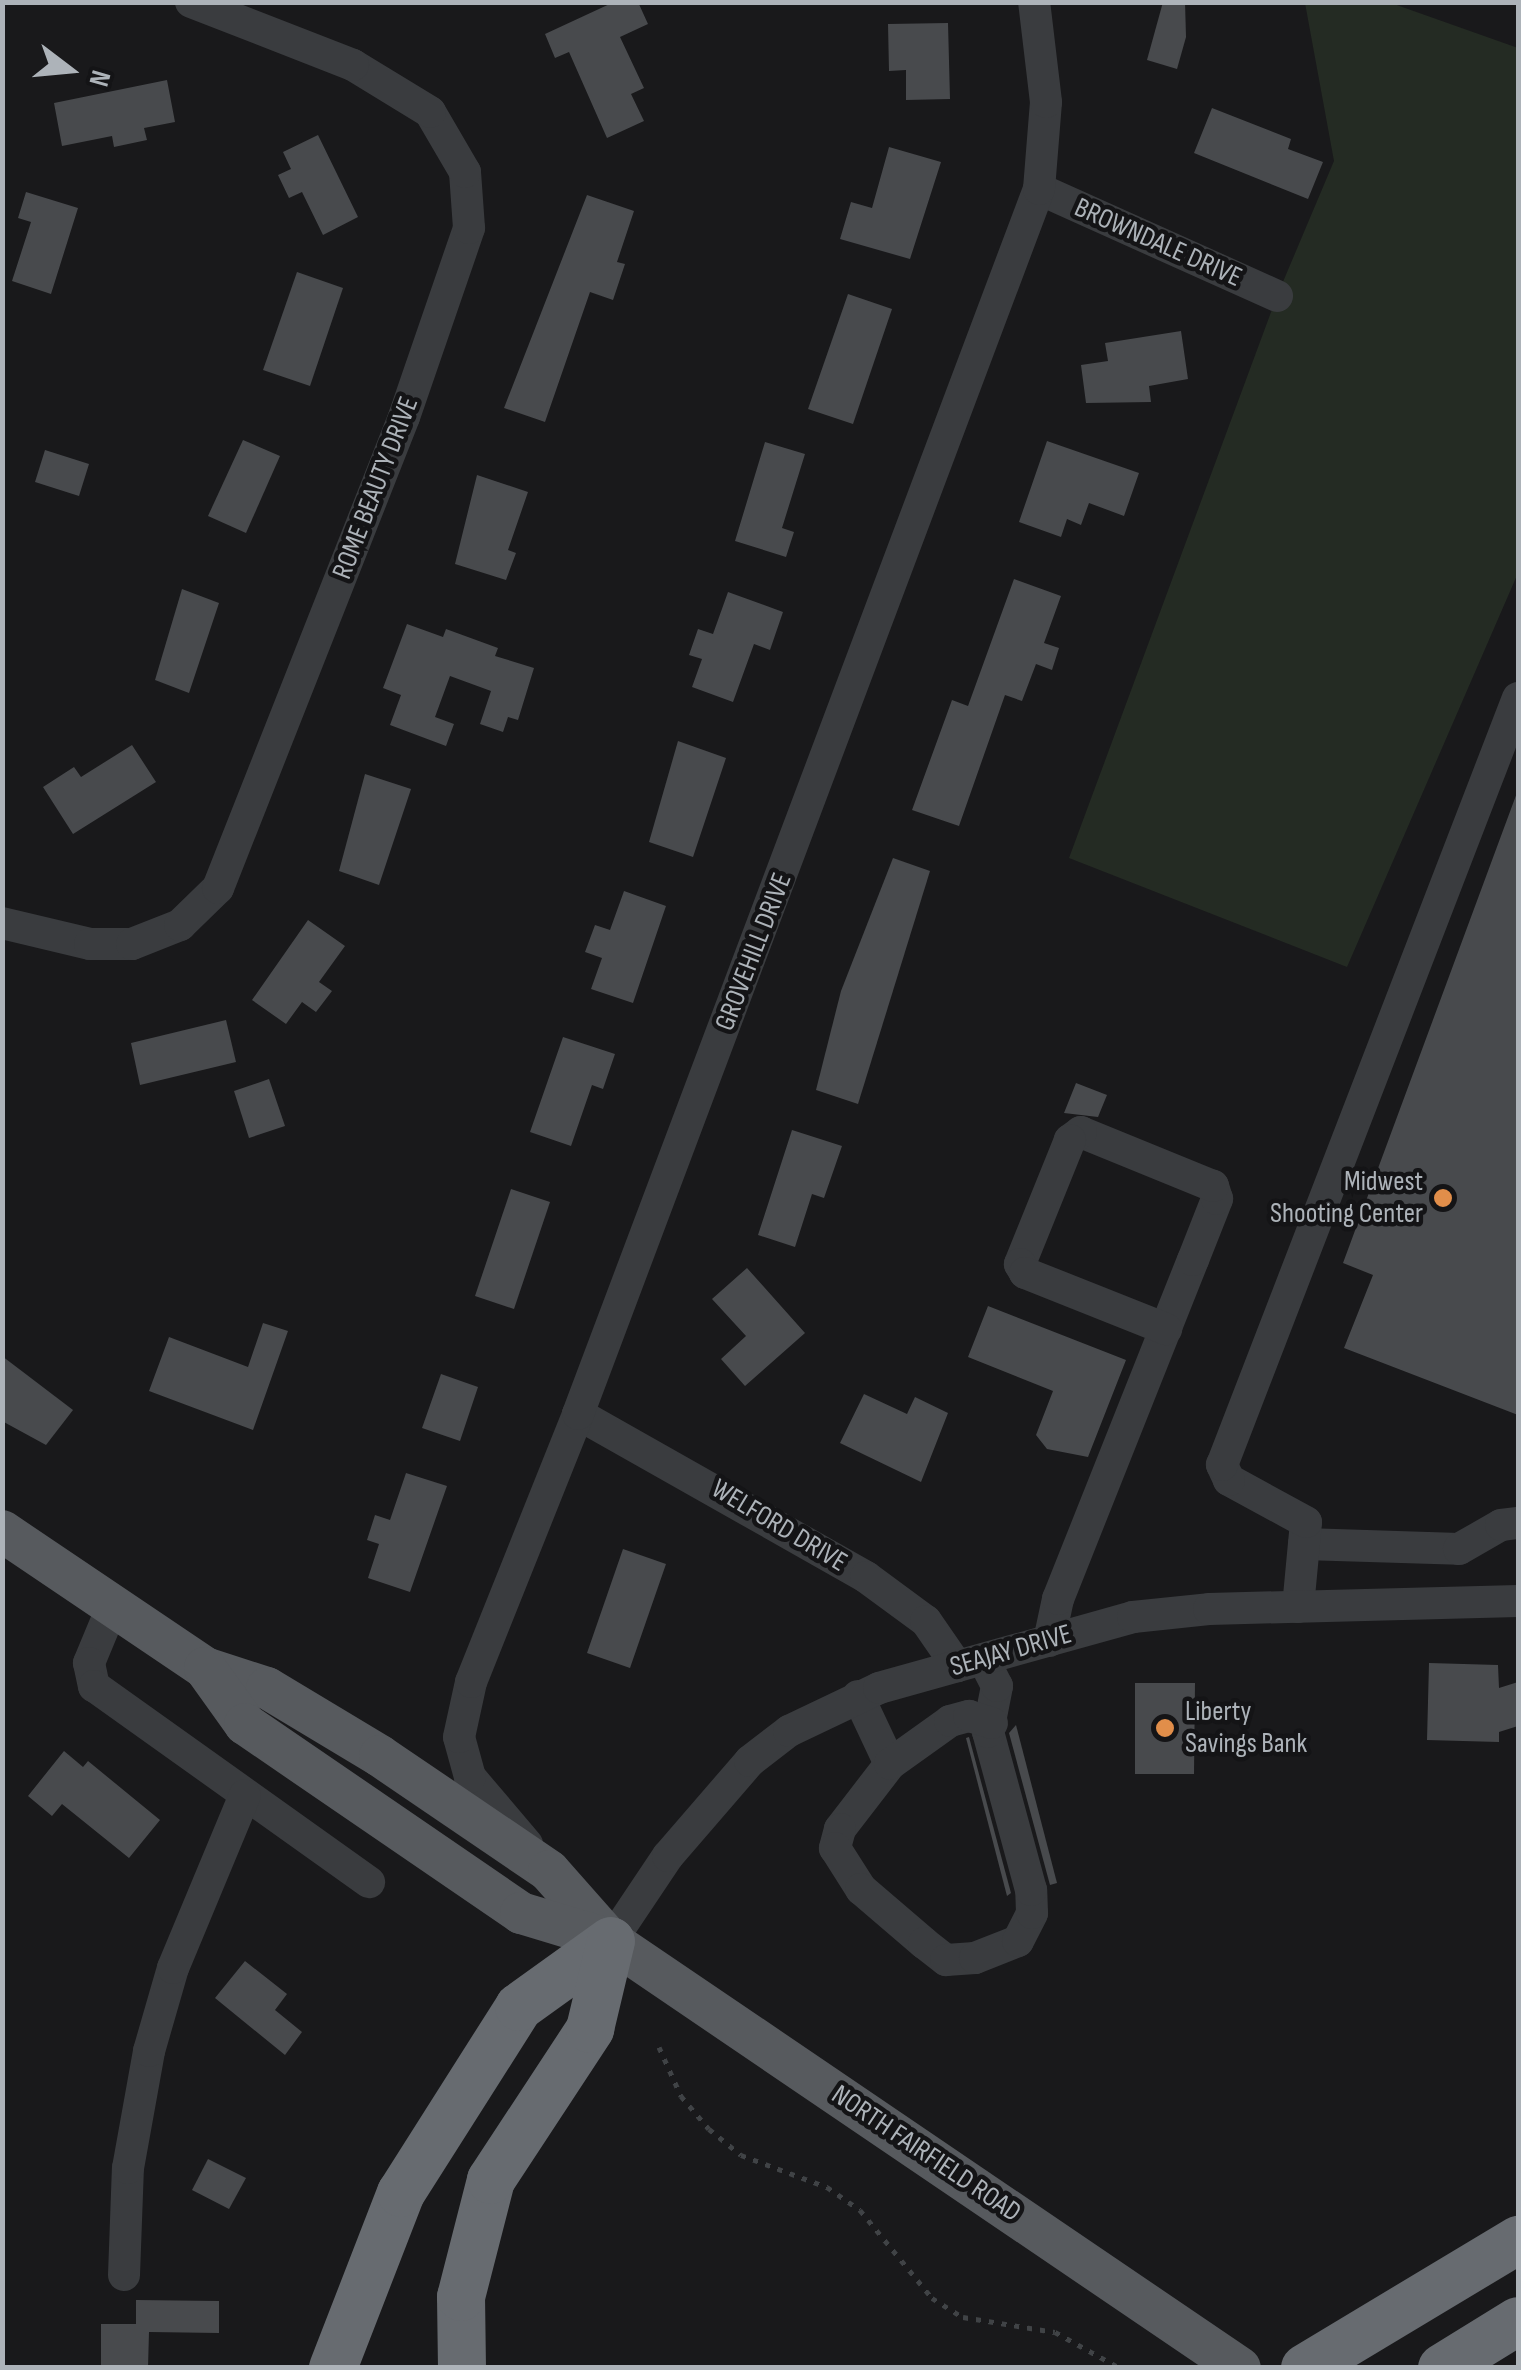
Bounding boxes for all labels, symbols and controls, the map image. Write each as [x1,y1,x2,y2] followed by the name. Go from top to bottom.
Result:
[20,20,120,120] north arrow
[81,67,117,90] text: N
[1069,191,1247,295] street label: BROWNDALE DRIVE
[326,392,426,584] street label: ROME BEAUTY DRIVE
[709,868,799,1036] street label: GROVEHILL DRIVE
[1270,1165,1423,1231] place label: Midwest Shooting Center
[1432,1187,1454,1209] marker: Midwest Shooting Center
[705,1472,853,1580] street label: WELFORD DRIVE
[946,1618,1076,1684] street label: SEAJAY DRIVE
[1185,1695,1307,1761] place label: Liberty Savings Bank
[1154,1717,1176,1739] marker: Liberty Savings Bank
[825,2078,1027,2230] street label: NORTH FAIRFIELD ROAD

